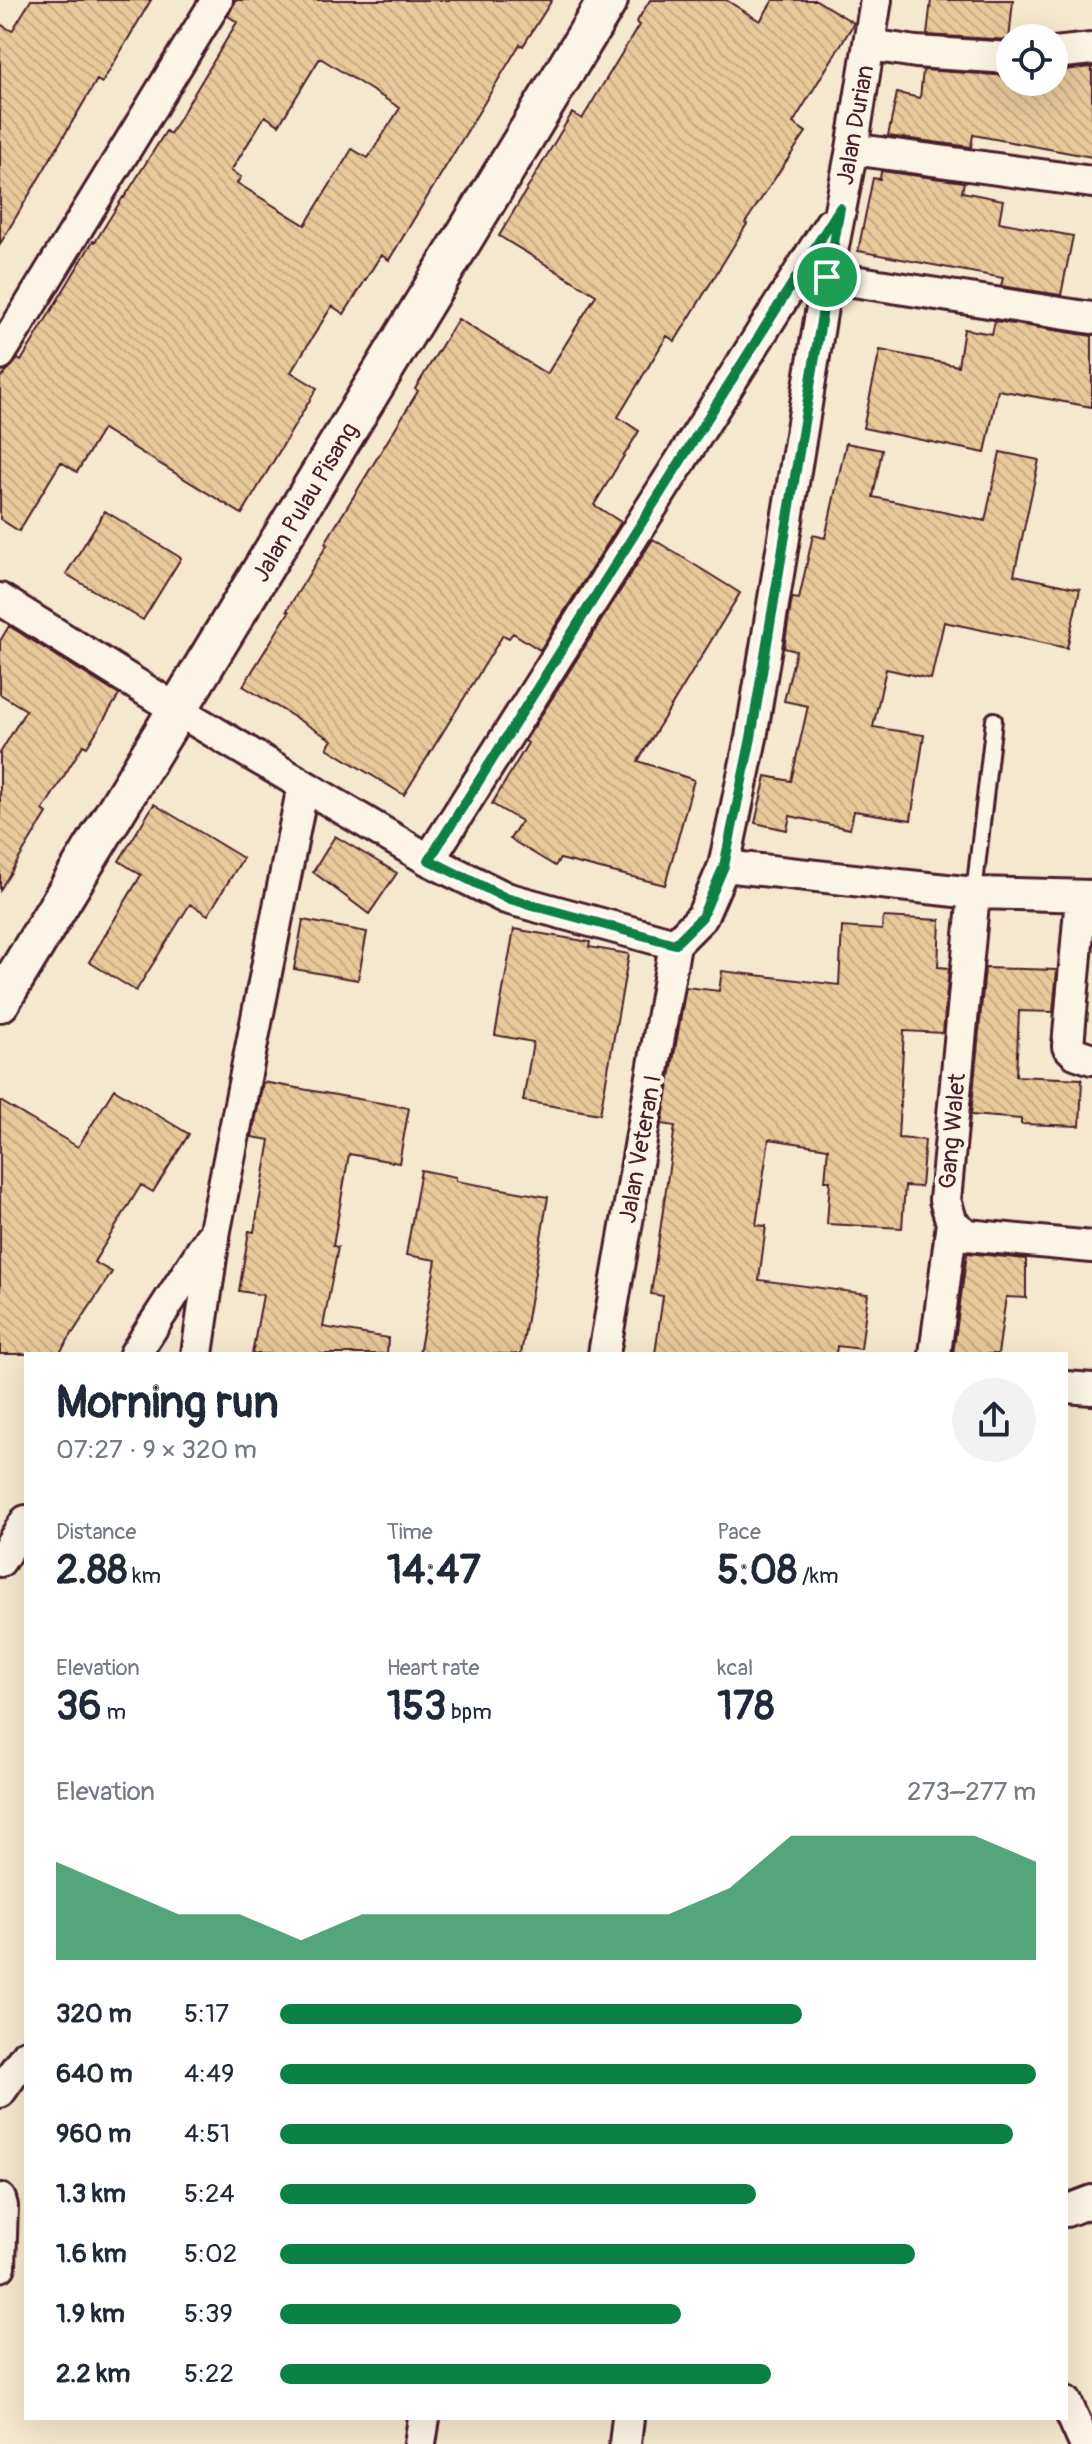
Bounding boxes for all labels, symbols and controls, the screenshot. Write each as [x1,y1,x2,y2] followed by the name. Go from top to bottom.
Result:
[996,24,1068,96] map controls
[996,24,1068,96] button: locate
[831,63,880,187] street label: Jalan Durian
[793,243,861,311] pin
[805,255,849,299] icon: arrive
[246,417,364,587] street label: Jalan Pulau Pisang
[933,1072,972,1190] street label: Gang Walet
[613,1073,668,1225] street label: Jalan Veteran I
[56,1376,279,1431] text: Morning run
[952,1378,1036,1462] button: share
[56,1434,257,1466] text: 07:27 · 9 × 320 m
[56,1518,136,1546] text: Distance
[387,1518,433,1546] text: Time
[717,1518,761,1546] text: Pace
[56,1546,127,1595] text: 2.88
[387,1546,481,1595] text: 14:47
[717,1546,797,1595] text: 5:08
[127,1562,161,1590] text: km
[797,1562,839,1590] text: /km
[56,1654,140,1682] text: Elevation
[387,1654,479,1682] text: Heart rate
[717,1654,753,1682] text: kcal
[56,1682,102,1731] text: 36
[387,1682,446,1731] text: 153
[717,1682,774,1731] text: 178
[102,1698,126,1726] text: m
[446,1698,492,1726] text: bpm
[56,1776,155,1808] text: Elevation
[907,1776,1036,1808] text: 273–277 m
[56,1998,132,2030] text: 320 m
[184,1998,229,2030] text: 5:17
[56,2058,133,2090] text: 640 m
[184,2058,235,2090] text: 4:49
[56,2118,131,2150] text: 960 m
[184,2118,230,2150] text: 4:51
[56,2178,126,2210] text: 1.3 km
[184,2178,235,2210] text: 5:24
[56,2238,127,2270] text: 1.6 km
[184,2238,237,2270] text: 5:02
[56,2298,125,2330] text: 1.9 km
[184,2298,233,2330] text: 5:39
[56,2358,130,2390] text: 2.2 km
[184,2358,234,2390] text: 5:22

